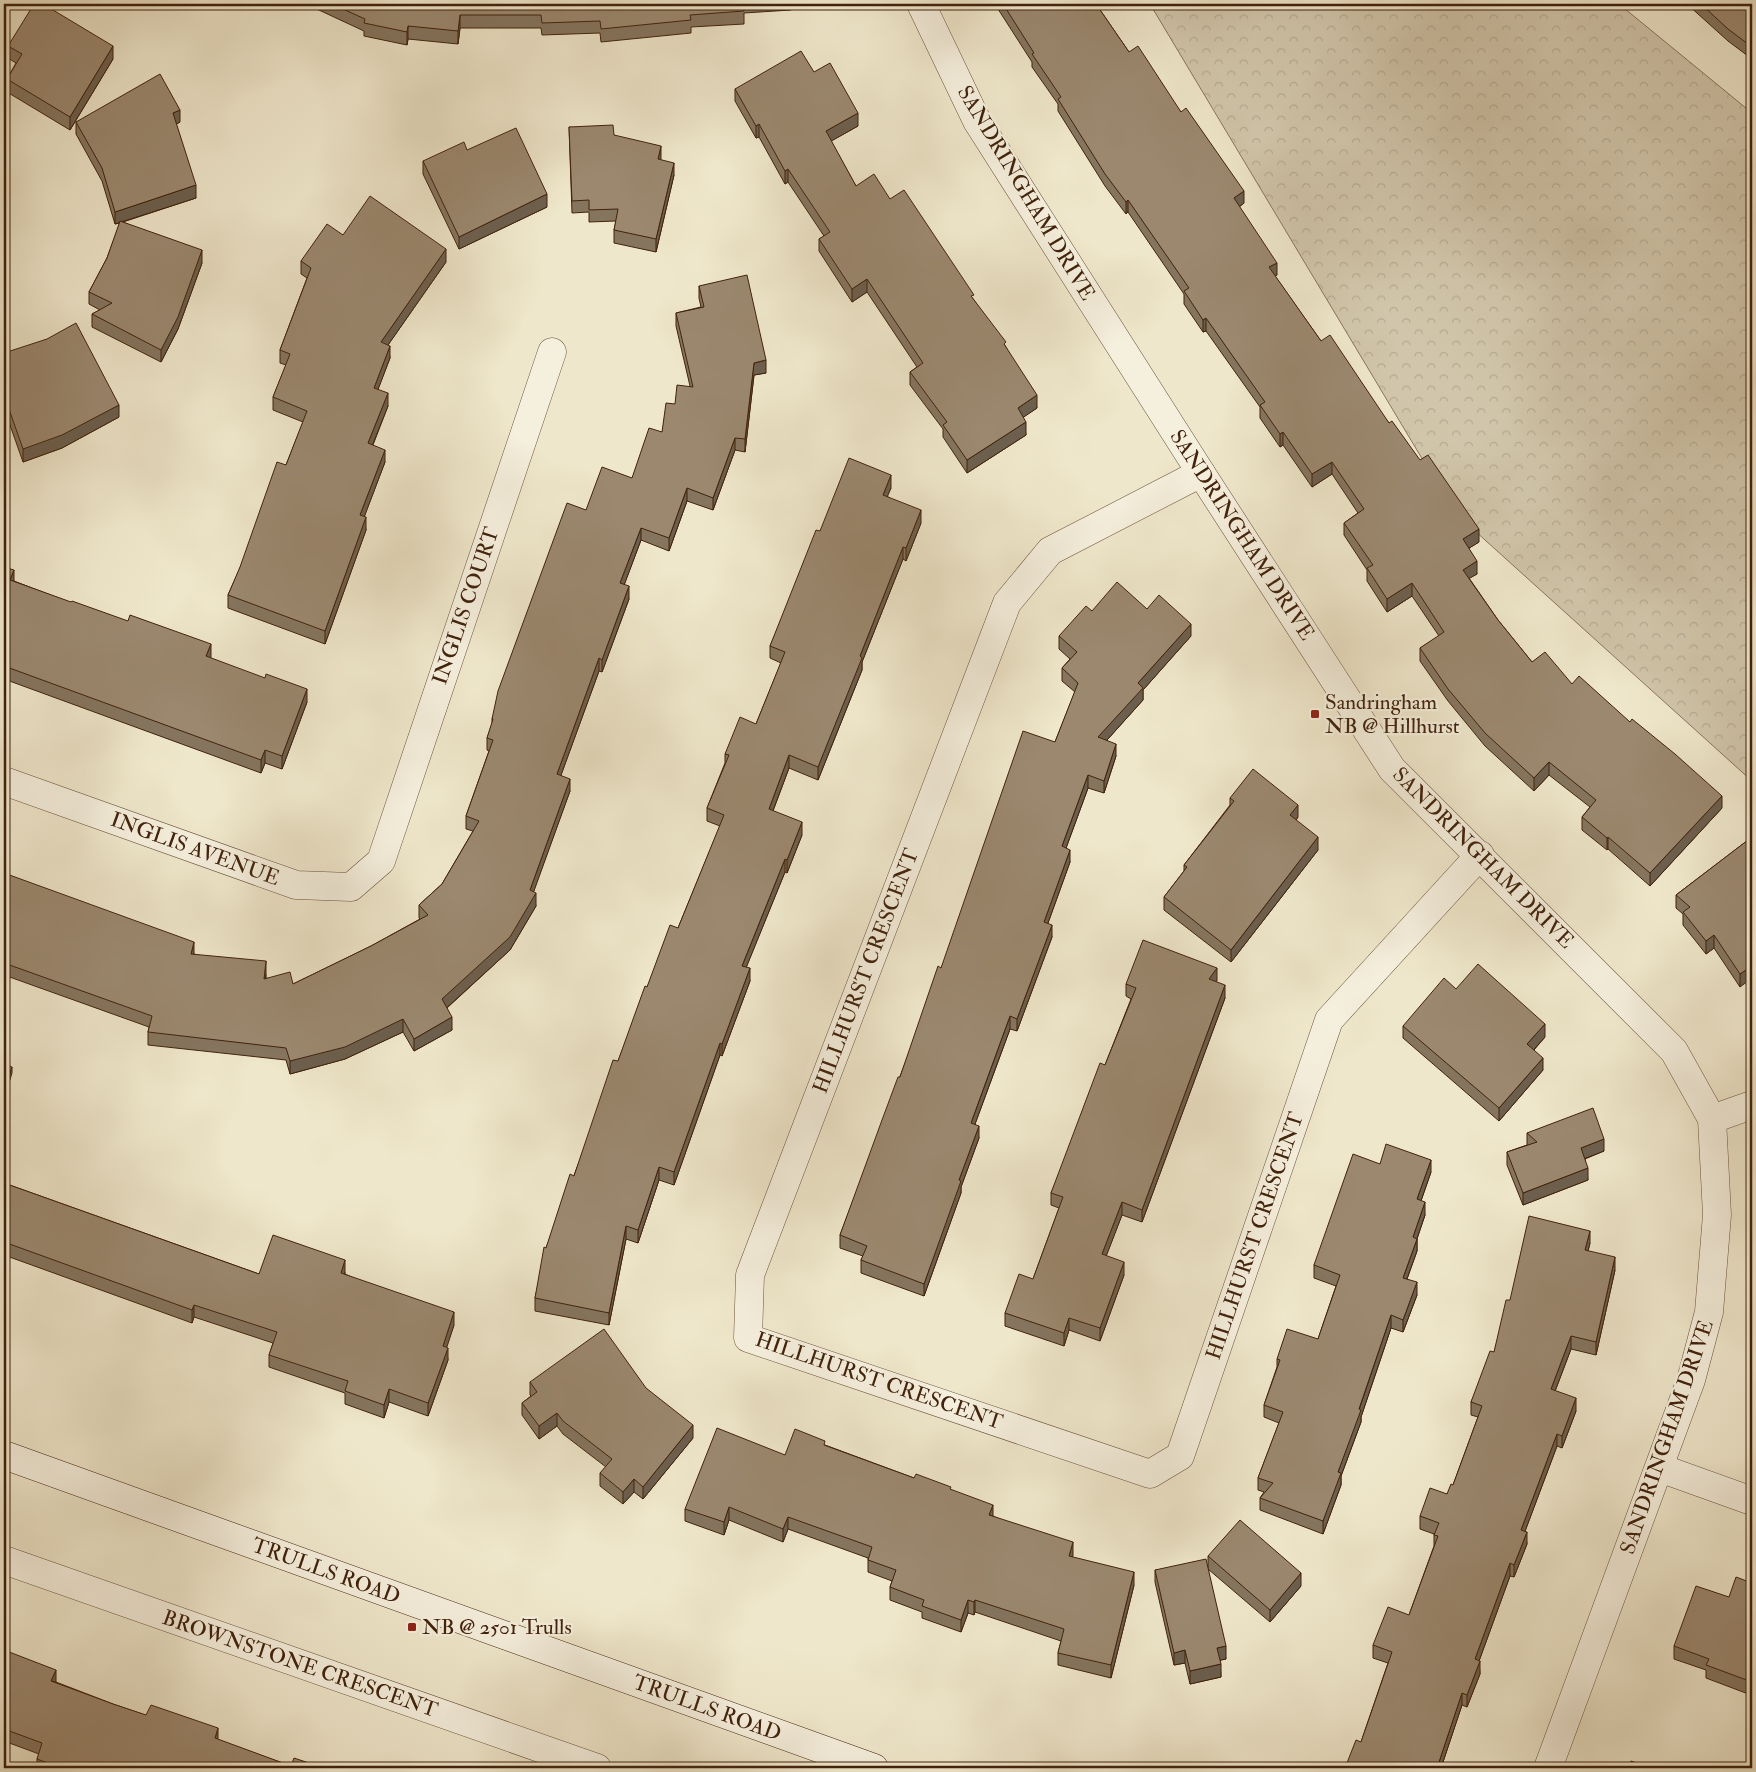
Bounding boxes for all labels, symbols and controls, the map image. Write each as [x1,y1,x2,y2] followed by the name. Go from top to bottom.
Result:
[951,81,1101,305] street label: SANDRINGHAM DRIVE
[1164,424,1320,646] street label: SANDRINGHAM DRIVE
[426,523,506,688] street label: INGLIS COURT
[1325,689,1460,740] place label: Sandringham NB @ Hillhurst
[1309,708,1321,720] marker: Sandringham NB @ Hillhurst
[1386,761,1580,955] street label: SANDRINGHAM DRIVE
[107,806,283,892] street label: INGLIS AVENUE
[807,844,925,1097] street label: HILLHURST CRESCENT
[1200,1108,1310,1363] street label: HILLHURST CRESCENT
[1614,1316,1720,1558] street label: SANDRINGHAM DRIVE
[752,1326,1007,1436] street label: HILLHURST CRESCENT
[248,1532,404,1610] street label: TRULLS ROAD
[159,1604,442,1724] street label: BROWNSTONE CRESCENT
[422,1614,572,1641] place label: NB @ 2501 Trulls
[406,1621,418,1633] marker: NB @ 2501 Trulls
[629,1669,785,1747] street label: TRULLS ROAD

